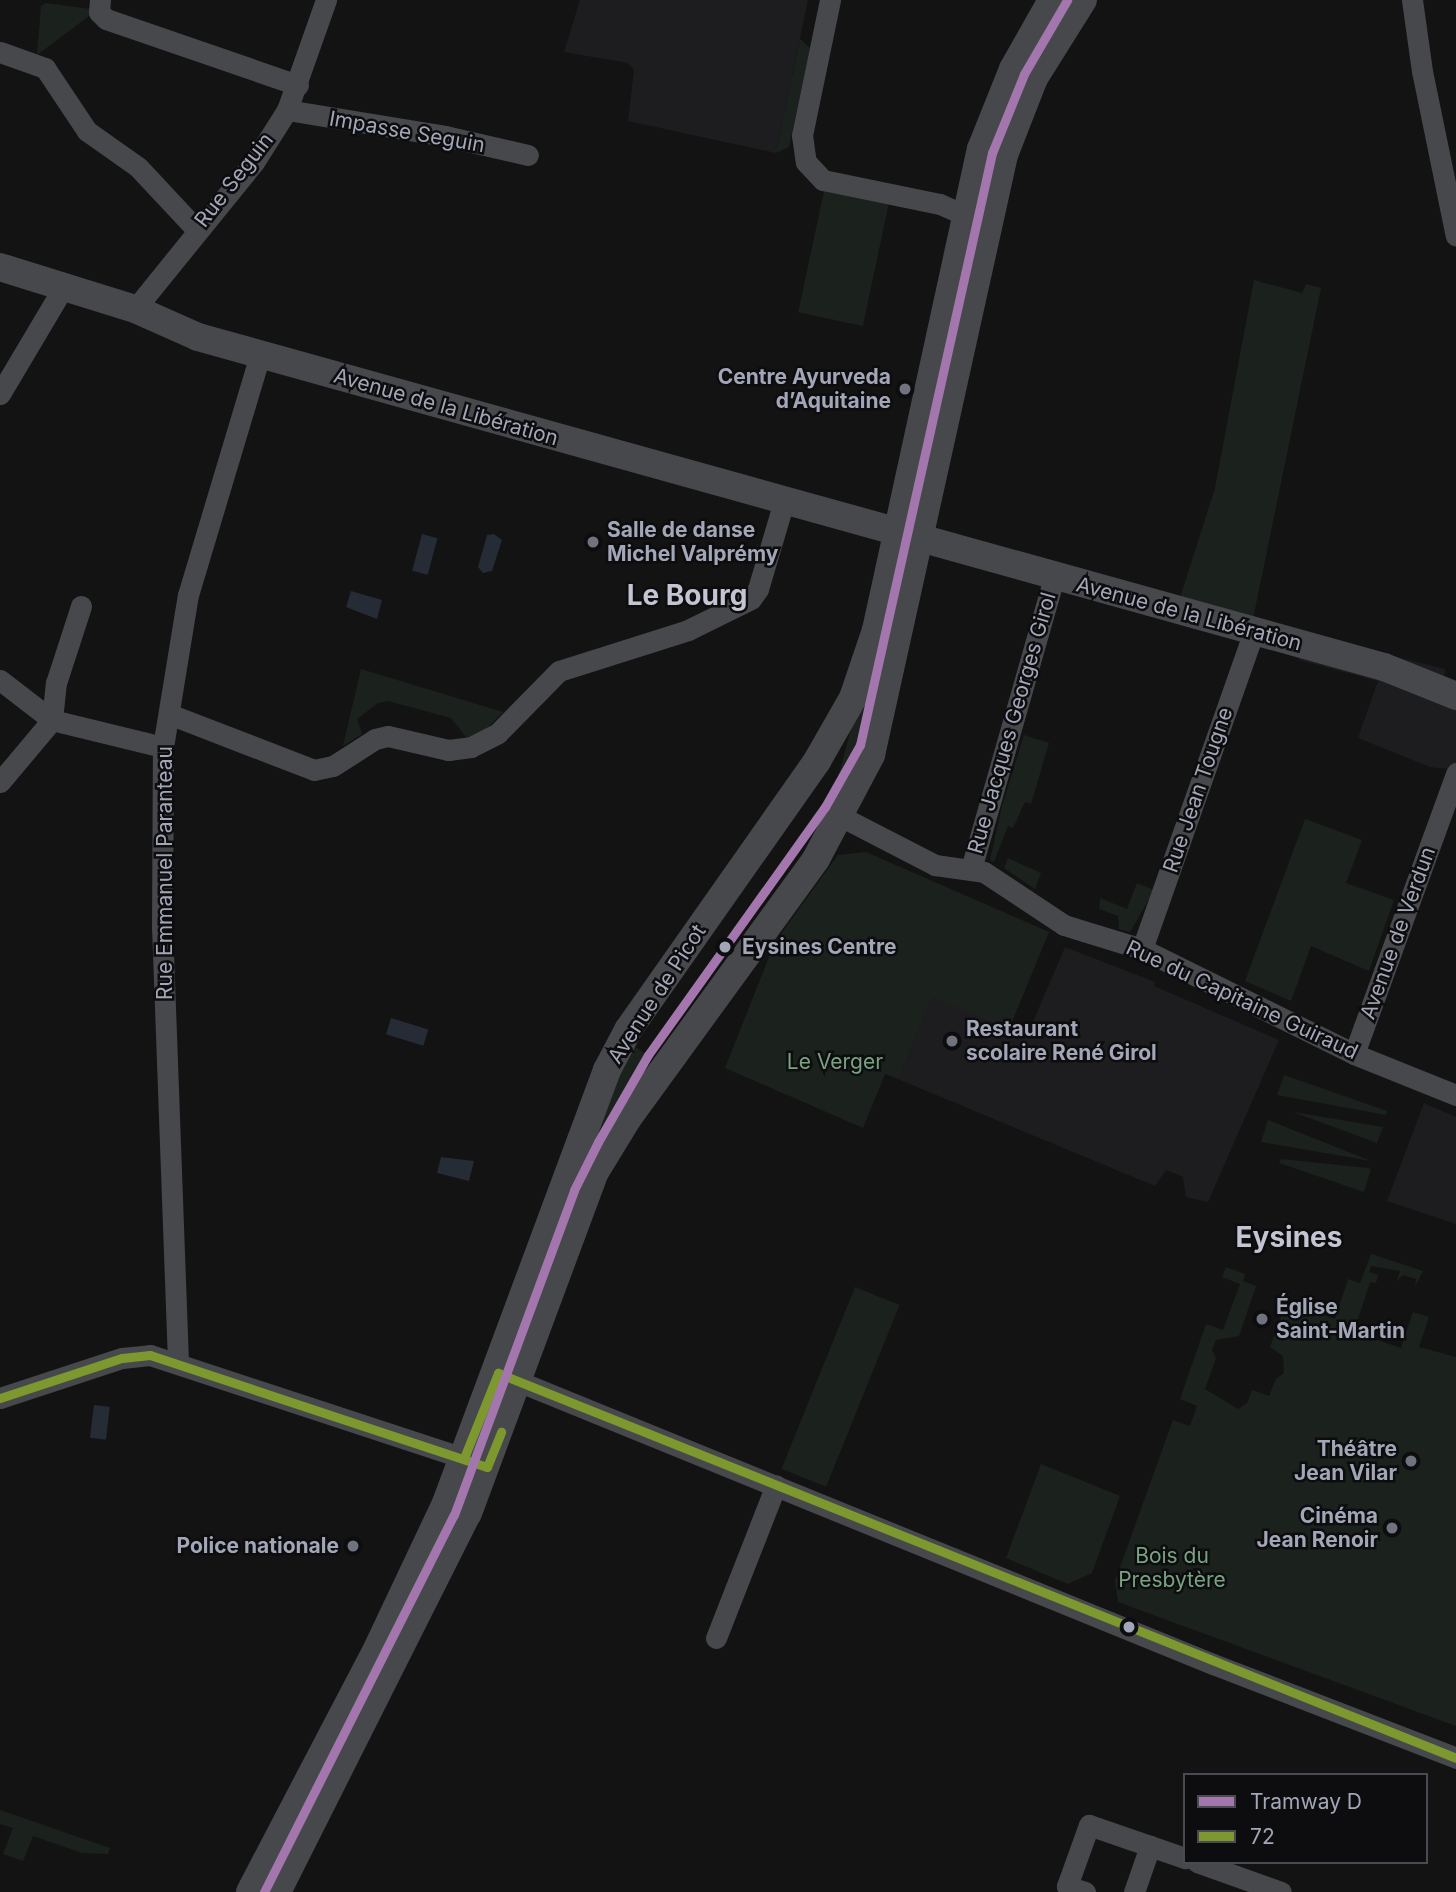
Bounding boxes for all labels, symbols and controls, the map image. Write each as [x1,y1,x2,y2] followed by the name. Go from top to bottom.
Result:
[327,106,487,158] street label: Impasse Seguin
[189,128,279,232] street label: Rue Seguin
[331,363,561,451] street label: Avenue de la Libération
[718,364,891,414] place label: Centre Ayurveda d’Aquitaine
[897,381,913,397] marker: Centre Ayurveda d’Aquitaine
[607,517,778,567] place label: Salle de danse Michel Valprémy
[585,534,601,550] marker: Salle de danse Michel Valprémy
[1074,572,1304,656] street label: Avenue de la Libération
[627,578,747,612] district label: Le Bourg
[963,590,1061,856] street label: Rue Jacques Georges Girol
[1158,704,1238,876] street label: Rue Jean Tougne
[152,746,178,1000] street label: Rue Emmanuel Paranteau
[1355,843,1441,1023] street label: Avenue de Verdun
[603,920,711,1068] street label: Avenue de Picot
[742,934,897,960] place label: Eysines Centre
[1122,935,1362,1065] street label: Rue du Capitaine Guiraud
[714,936,736,958] marker: Eysines Centre
[966,1016,1157,1066] place label: Restaurant scolaire René Girol
[944,1033,960,1049] marker: Restaurant scolaire René Girol
[787,1049,883,1075] park label: Le Verger
[1236,1220,1342,1254] district label: Eysines
[1276,1294,1405,1344] place label: Église Saint-Martin
[1254,1311,1270,1327] marker: Église Saint-Martin
[1294,1436,1397,1486] place label: Théâtre Jean Vilar
[1403,1453,1419,1469] marker: Théâtre Jean Vilar
[1257,1503,1378,1553] place label: Cinéma Jean Renoir
[1384,1520,1400,1536] marker: Cinéma Jean Renoir
[176,1533,339,1559] place label: Police nationale
[345,1538,361,1554] marker: Police nationale
[1118,1543,1226,1593] park label: Bois du Presbytère
[1122,1620,1136,1634] unlabelled marker
[1183,1773,1428,1864] legend
[1250,1789,1362,1814] text: Tramway D
[1250,1824,1275,1849] text: 72

